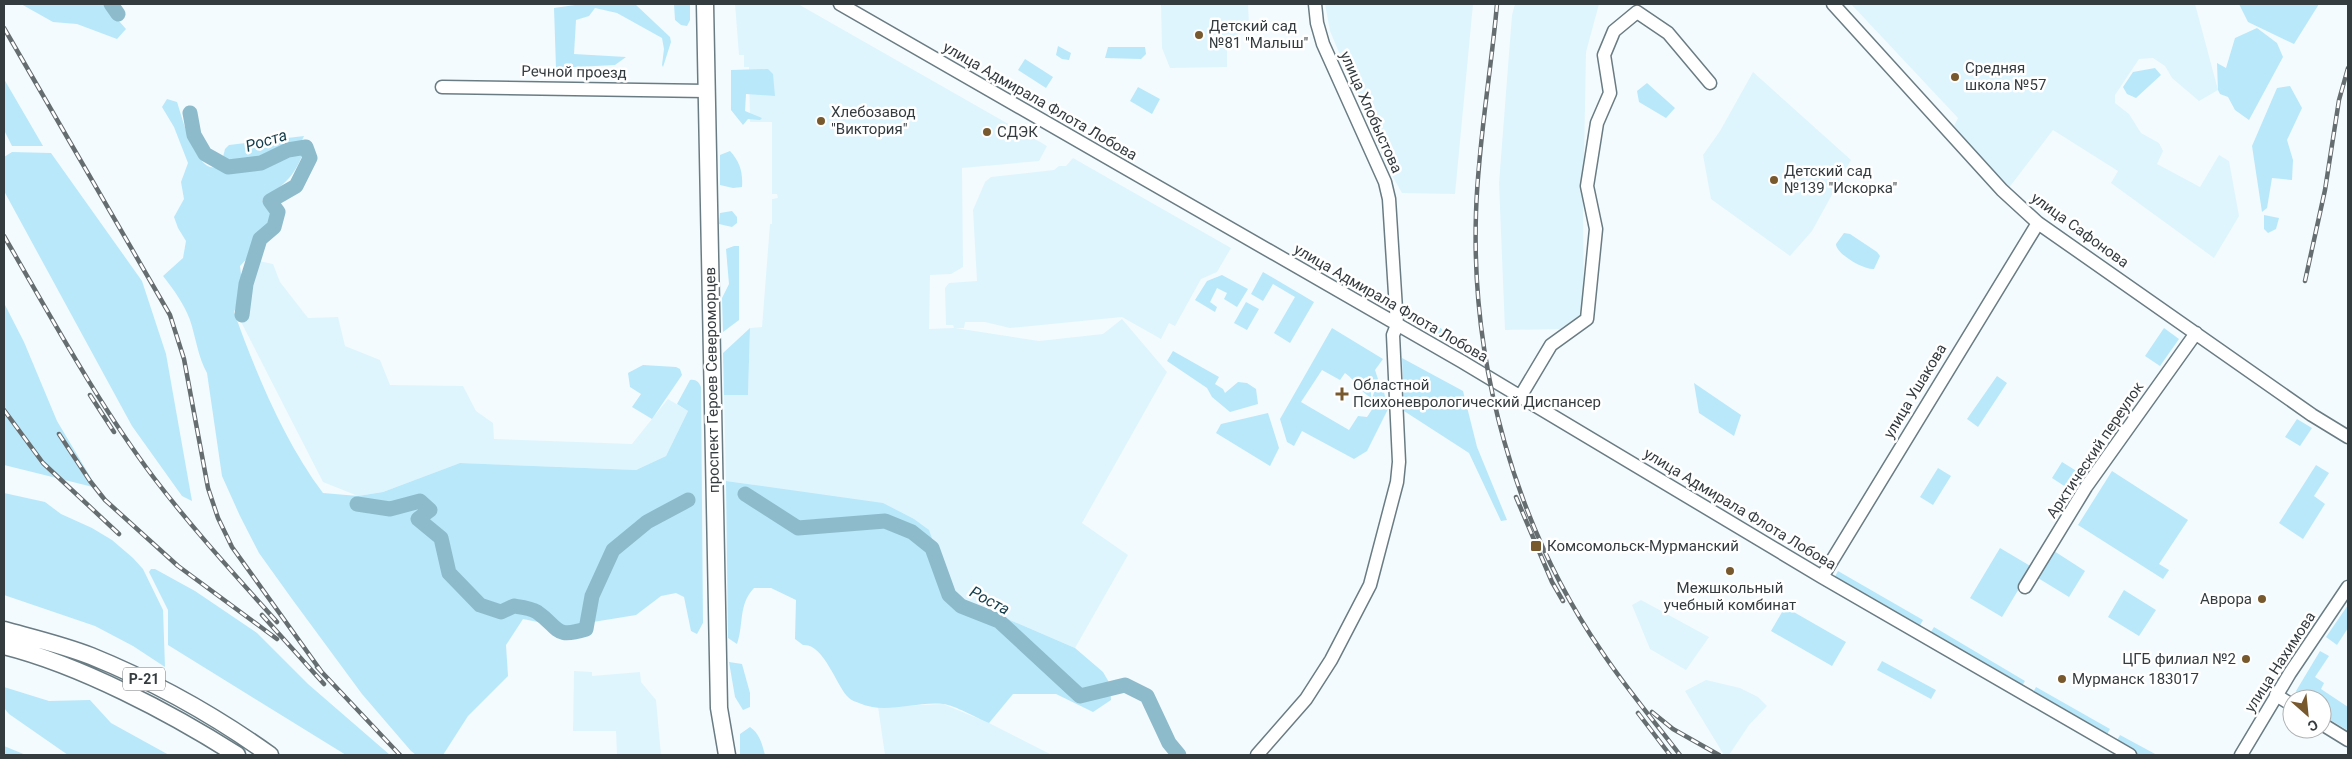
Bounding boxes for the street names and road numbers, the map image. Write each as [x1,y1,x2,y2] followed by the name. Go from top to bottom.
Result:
[940,38,1140,164] street label: улица Адмирала Флота Лобова
[1336,48,1406,176] street label: улица Хлобыстова
[521,62,627,82] street label: Речной проезд
[2028,189,2132,271] street label: улица Сафонова
[1291,240,1491,366] street label: улица Адмирала Флота Лобова
[701,267,723,493] street label: проспект Героев Североморцев
[1880,340,1950,442] street label: улица Ушакова
[2043,379,2147,521] street label: Арктический переулок
[1641,444,1839,574] street label: улица Адмирала Флота Лобова
[2241,608,2319,716] street label: улица Нахимова
[123,668,165,691] road number: Р-21

